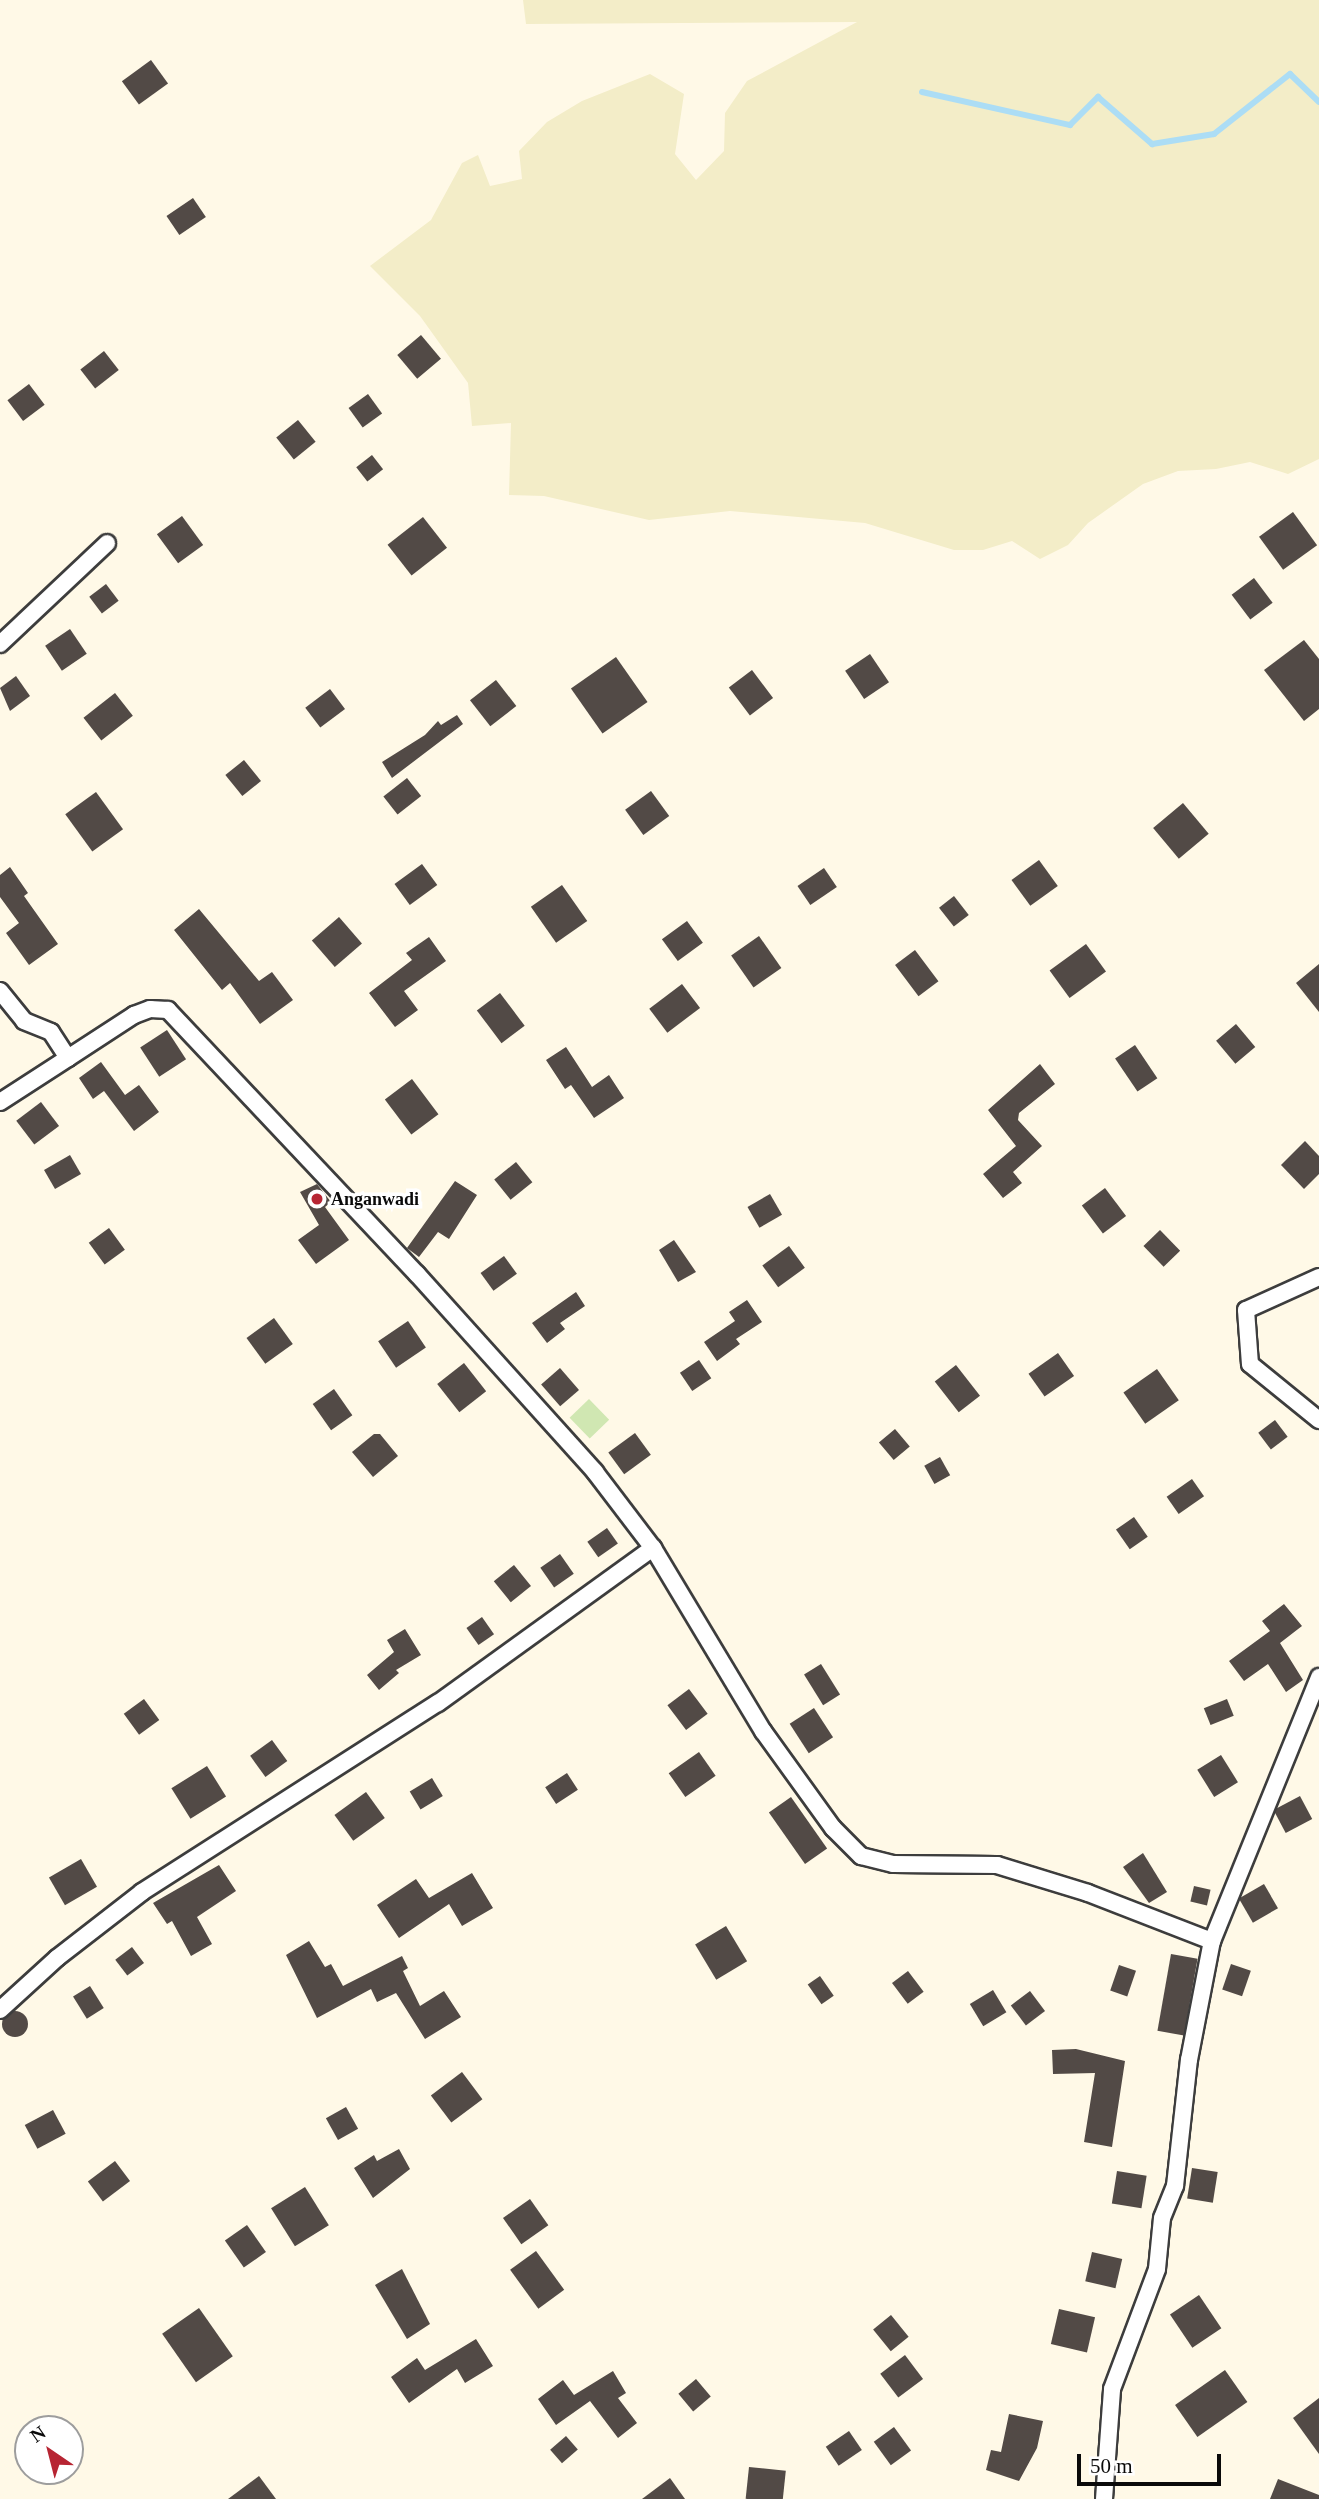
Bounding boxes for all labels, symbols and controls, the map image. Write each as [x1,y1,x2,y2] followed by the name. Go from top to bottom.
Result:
[331,1188,419,1210] place label: Anganwadi
[309,1191,325,1207] marker: Anganwadi
[14,2415,84,2485] north arrow
[26,2421,49,2447] text: N
[1081,2440,1224,2484] scale bar
[1090,2454,1133,2478] text: 50 m

